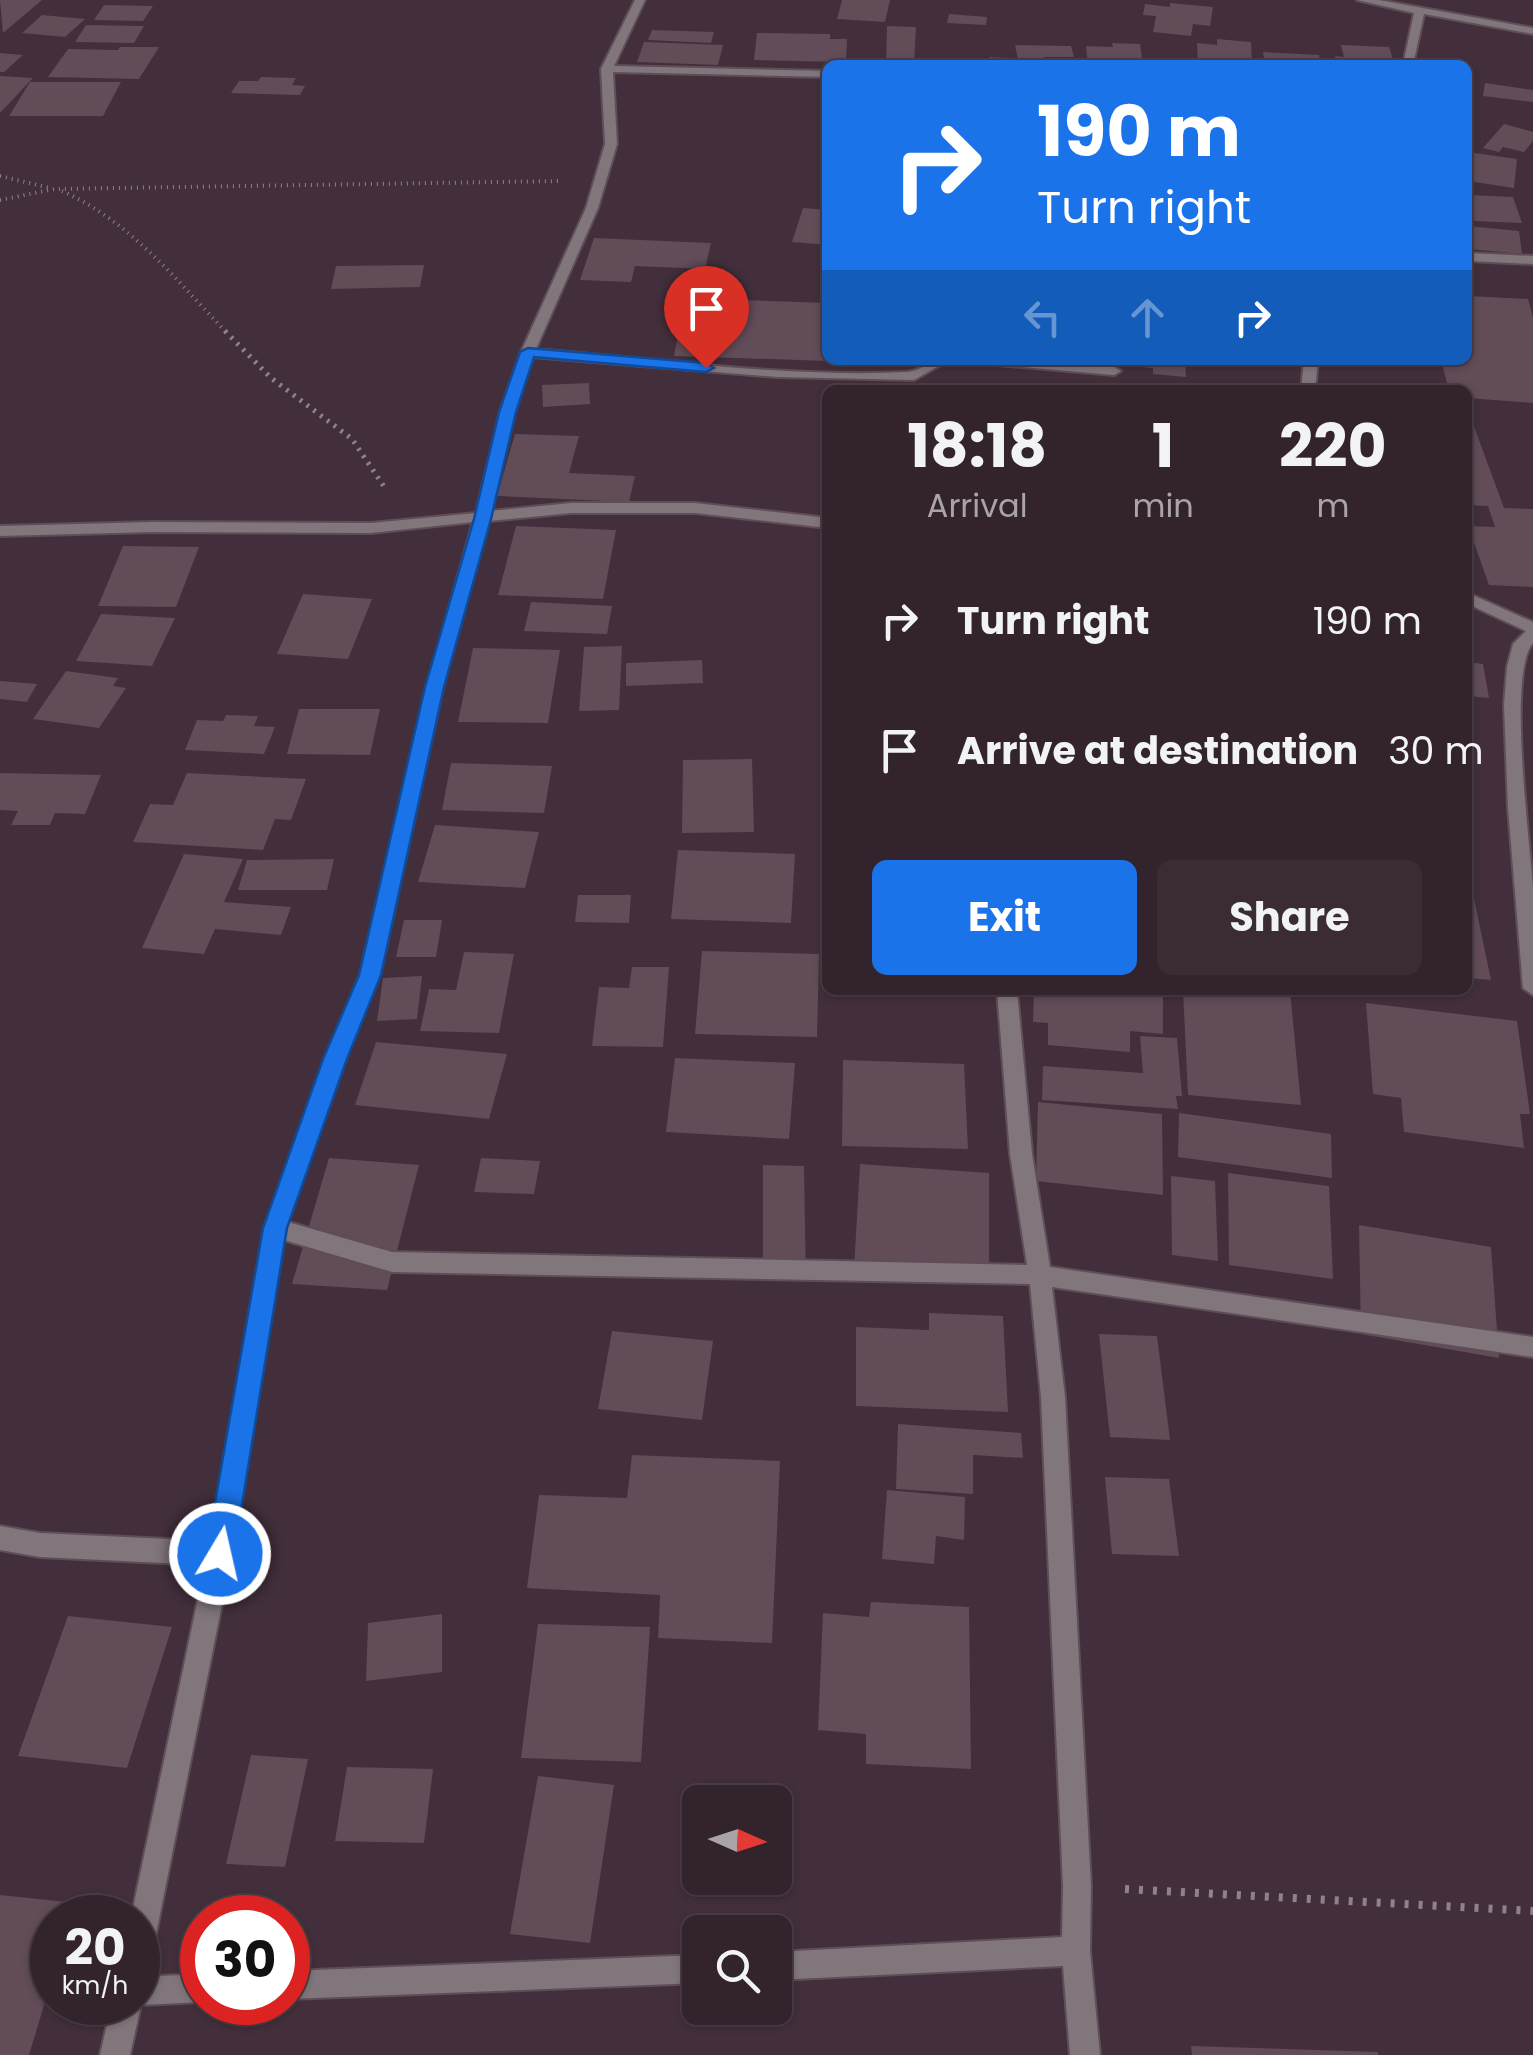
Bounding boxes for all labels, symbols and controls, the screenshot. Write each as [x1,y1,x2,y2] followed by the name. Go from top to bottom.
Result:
[1037,82,1241,181] text: 190 m
[872,100,1002,230] icon: right
[1037,176,1251,239] text: Turn right
[664,266,749,369] pin
[679,281,734,336] icon: arrive
[1015,290,1070,345] icon: left
[1120,290,1175,345] icon: ahead
[1225,290,1280,345] icon: right
[907,404,1047,488] text: 18:18
[1152,404,1174,488] text: 1
[1279,404,1387,488] text: 220
[927,483,1028,528] text: Arrival
[1132,483,1194,528] text: min
[1316,483,1349,528] text: m
[872,593,927,648] icon: right
[957,594,1149,647] text: Turn right
[1313,594,1422,647] text: 190 m
[872,723,927,778] icon: arrive
[957,724,1358,777] text: Arrive at destination
[1388,724,1484,777] text: 30 m
[872,860,1137,975] button: Exit
[1157,860,1422,975] button: Share
[168,1502,272,1606] position arrow
[682,1785,792,1895] north arrow
[682,1785,792,2025] map controls
[180,1895,310,2025] speed limit sign: 30
[64,1912,126,1983] text: 20
[682,1915,792,2025] button: search
[62,1968,128,2003] text: km/h

